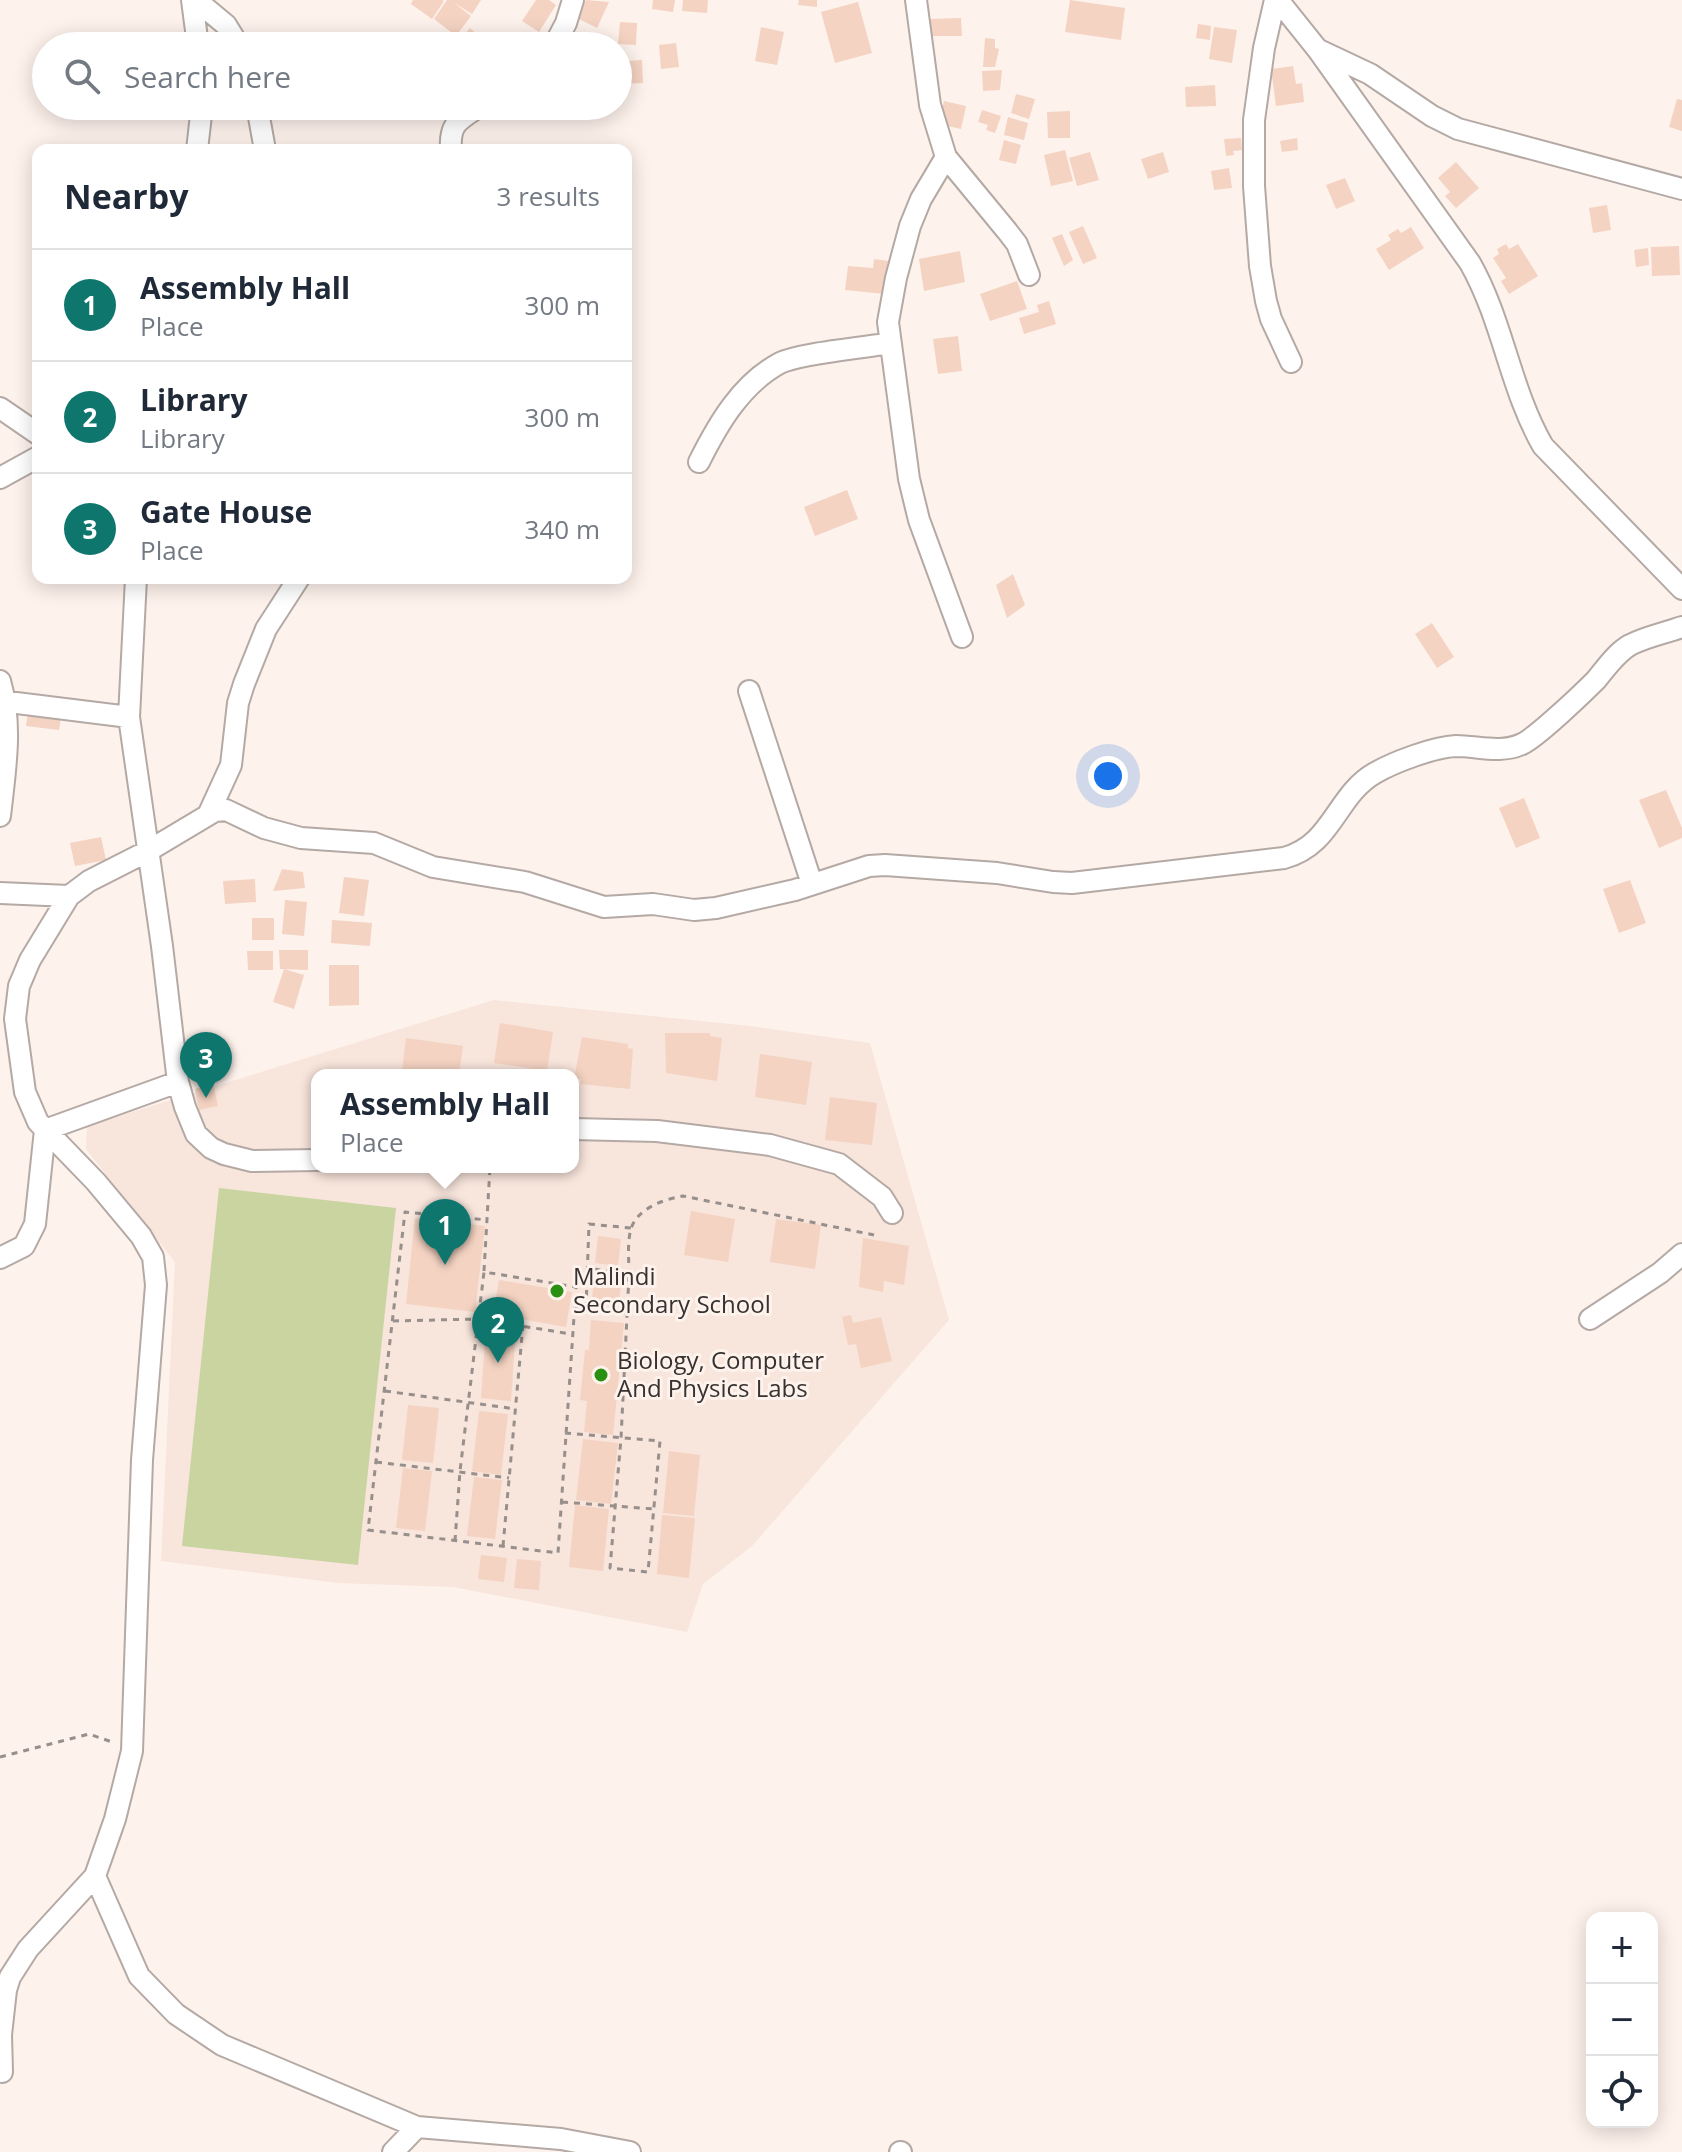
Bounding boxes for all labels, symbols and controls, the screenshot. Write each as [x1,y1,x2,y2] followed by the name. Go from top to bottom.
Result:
[32,32,632,120] search box
[60,54,104,98] icon: search
[124,56,291,97] text: Search here
[64,173,189,219] text: Nearby
[497,178,600,214] text: 3 results
[140,267,350,308] text: Assembly Hall
[83,287,97,323] text: 1
[525,287,600,323] text: 300 m
[140,308,204,344] text: Place
[140,379,248,420] text: Library
[83,399,97,435] text: 2
[525,399,600,435] text: 300 m
[140,420,225,456] text: Library
[140,491,312,532] text: Gate House
[83,511,97,547] text: 3
[525,511,600,547] text: 340 m
[140,532,204,568] text: Place
[1088,756,1128,796] your location
[180,1032,232,1098] pin: 3
[311,1069,579,1173] popup
[340,1083,550,1124] text: Assembly Hall
[340,1124,404,1160] text: Place
[419,1199,471,1265] pin: 1
[573,1259,771,1320] place label: Malindi Secondary School
[548,1282,566,1300] marker: Malindi Secondary School
[472,1297,524,1363] pin: 2
[617,1343,824,1404] place label: Biology, Computer And Physics Labs
[592,1366,610,1384] marker: Biology, Computer And Physics Labs
[1586,1912,1658,2128] map controls
[1586,1912,1658,1984] button: +
[1586,1984,1658,2056] button: −
[1586,2056,1658,2128] button: locate

